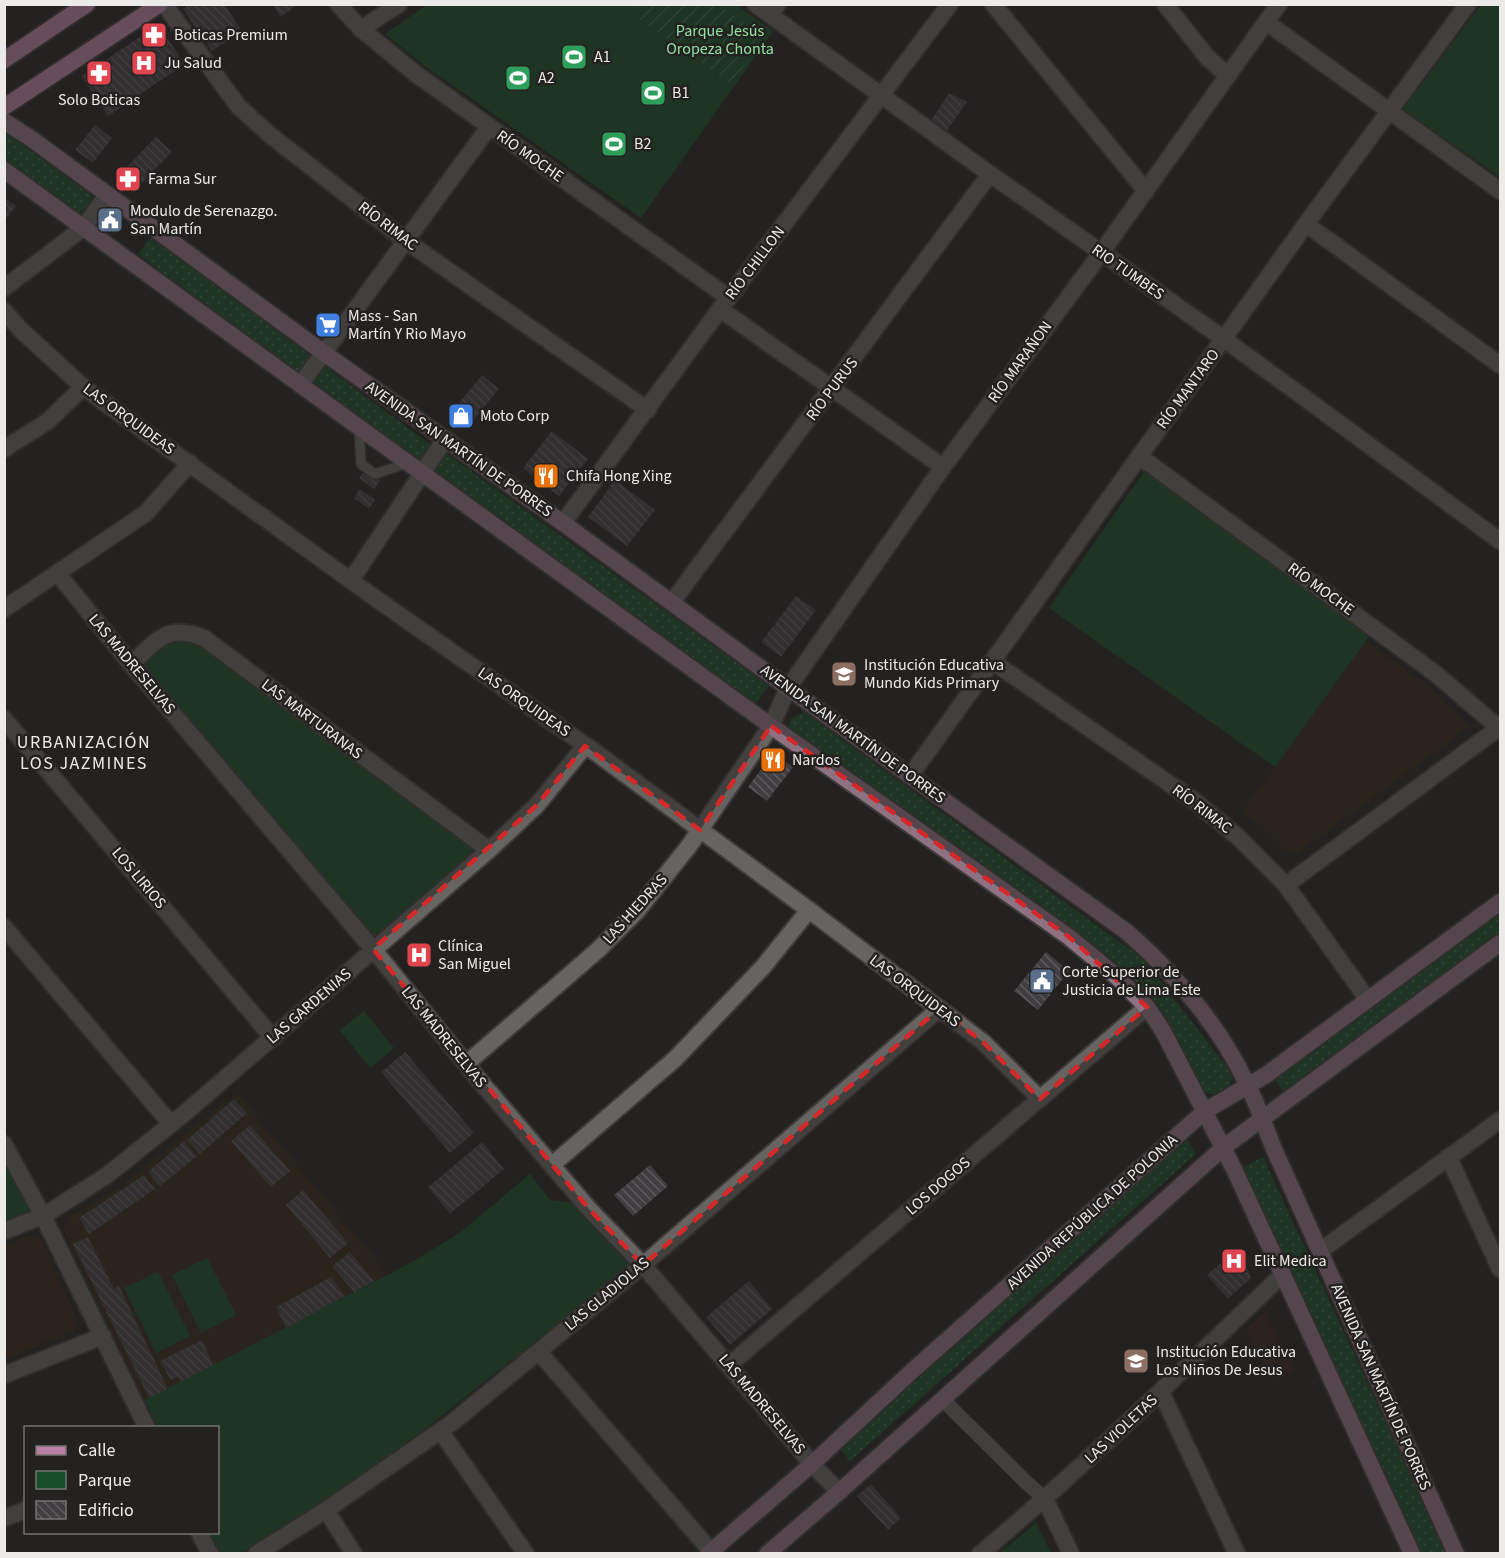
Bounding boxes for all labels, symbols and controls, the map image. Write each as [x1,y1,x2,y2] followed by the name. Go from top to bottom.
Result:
[139,20,169,50] pharmacy icon: Boticas Premium
[666,20,774,60] park label: Parque Jesús Oropeza Chonta
[174,24,288,46] place label: Boticas Premium
[559,42,589,72] sports icon: A1
[594,46,611,68] place label: A1
[129,48,159,78] hospital icon: Ju Salud
[164,52,222,74] place label: Ju Salud
[84,58,114,88] pharmacy icon: Solo Boticas
[503,63,533,93] sports icon: A2
[538,67,555,89] place label: A2
[638,78,668,108] sports icon: B1
[672,82,689,104] place label: B1
[58,89,140,111] place label: Solo Boticas
[492,125,568,187] street label: RÍO MOCHE
[599,129,629,159] sports icon: B2
[634,133,651,155] place label: B2
[113,164,143,194] pharmacy icon: Farma Sur
[148,168,217,190] place label: Farma Sur
[354,196,422,256] street label: RÍO RIMAC
[130,200,278,240] place label: Modulo de Serenazgo. San Martín
[95,205,125,235] public building icon: Modulo de Serenazgo. San Martín
[720,222,790,304] street label: RÍO CHILLON
[1087,239,1169,305] street label: RIO TUMBES
[348,305,466,345] place label: Mass - San Martín Y Rio Mayo
[313,310,343,340] supermarket icon: Mass - San Martín Y Rio Mayo
[983,316,1057,408] street label: RÍO MARAÑON
[1151,344,1225,434] street label: RÍO MANTARO
[801,353,863,425] street label: RÍO PURUS
[361,376,557,522] street label: AVENIDA SAN MARTÍN DE PORRES
[79,378,179,460] street label: LAS ORQUIDEAS
[446,401,476,431] shop icon: Moto Corp
[480,405,549,427] place label: Moto Corp
[531,461,561,491] restaurant icon: Chifa Hong Xing
[566,465,671,487] place label: Chifa Hong Xing
[1283,557,1359,621] street label: RÍO MOCHE
[83,609,181,719] street label: LAS MADRESELVAS
[864,654,1004,694] place label: Institución Educativa Mundo Kids Primary
[756,659,950,809] street label: AVENIDA SAN MARTÍN DE PORRES
[829,659,859,689] school or university icon: Institución Educativa Mundo Kids Primary
[473,662,575,742] street label: LAS ORQUIDEAS
[257,674,367,764] street label: LAS MARTURANAS
[17,730,151,776] district label: URBANIZACIÓN LOS JAZMINES
[758,745,788,775] restaurant icon: Nardos
[792,749,840,771] place label: Nardos
[1168,779,1236,839] street label: RÍO RIMAC
[107,843,171,913] street label: LOS LIRIOS
[598,869,672,949] street label: LAS HIEDRAS
[438,935,511,975] place label: Clínica San Miguel
[404,940,434,970] hospital icon: Clínica San Miguel
[865,950,965,1032] street label: LAS ORQUIDEAS
[1062,961,1201,1001] place label: Corte Superior de Justicia de Lima Este
[262,963,356,1049] street label: LAS GARDENIAS
[1027,966,1057,996] public building icon: Corte Superior de Justicia de Lima Este
[396,982,492,1092] street label: LAS MADRESELVAS
[1002,1129,1182,1295] street label: AVENIDA REPÚBLICA DE POLONIA
[901,1152,975,1220] street label: LOS DOGOS
[1219,1246,1249,1276] hospital icon: Elit Medica
[1254,1250,1327,1272] place label: Elit Medica
[560,1252,654,1336] street label: LAS GLADIOLAS
[1325,1280,1437,1494] street label: AVENIDA SAN MARTÍN DE PORRES
[1156,1341,1296,1381] place label: Institución Educativa Los Niños De Jesus
[1121,1346,1151,1376] school or university icon: Institución Educativa Los Niños De Jesus
[713,1349,811,1459] street label: LAS MADRESELVAS
[1080,1389,1162,1469] street label: LAS VIOLETAS
[24,1426,219,1534] legend
[78,1438,116,1463] text: Calle
[78,1468,131,1493] text: Parque
[78,1498,134,1523] text: Edificio

